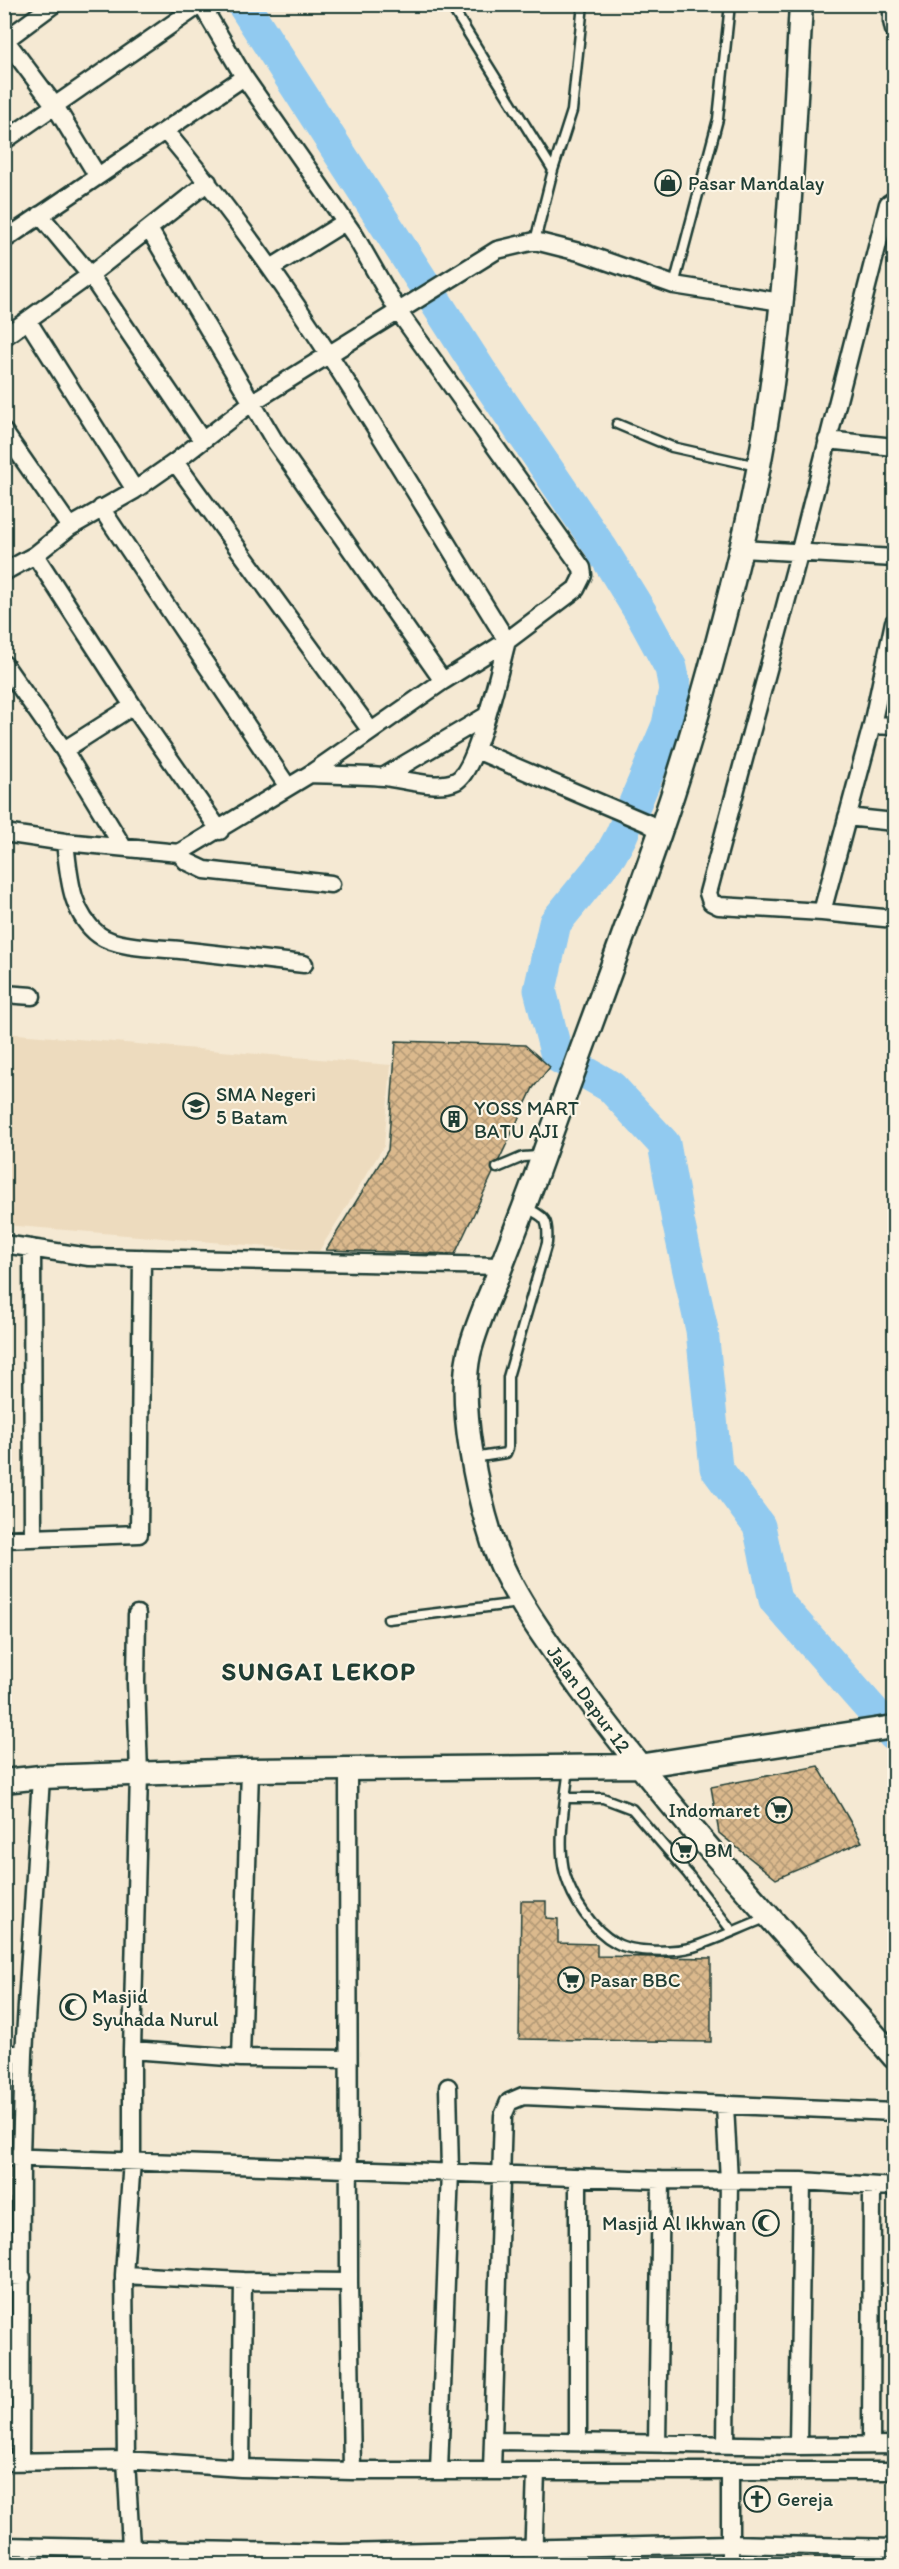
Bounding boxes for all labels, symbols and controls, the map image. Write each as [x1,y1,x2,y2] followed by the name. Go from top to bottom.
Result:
[653,168,683,198] shop icon: Pasar Mandalay
[688,171,825,195] place label: Pasar Mandalay
[216,1082,316,1129] place label: SMA Negeri 5 Batam
[181,1091,211,1121] school or university icon: SMA Negeri 5 Batam
[474,1096,579,1143] place label: YOSS MART BATU AJI
[439,1104,469,1134] building icon: YOSS MART BATU AJI
[542,1640,636,1758] street label: Jalan Dapur 12
[222,1655,416,1687] district label: SUNGAI LEKOP
[764,1795,794,1825] supermarket icon: Indomaret
[669,1798,761,1822] place label: Indomaret
[669,1835,699,1865] supermarket icon: BM
[704,1838,733,1862] place label: BM
[556,1965,586,1995] supermarket icon: Pasar BBC
[590,1968,681,1992] place label: Pasar BBC
[92,1984,219,2031] place label: Masjid Syuhada Nurul
[58,1992,88,2022] mosque icon: Masjid Syuhada Nurul
[751,2208,781,2238] mosque icon: Masjid Al Ikhwan
[602,2211,746,2235] place label: Masjid Al Ikhwan
[742,2484,772,2514] church icon: Gereja
[777,2487,834,2511] place label: Gereja

